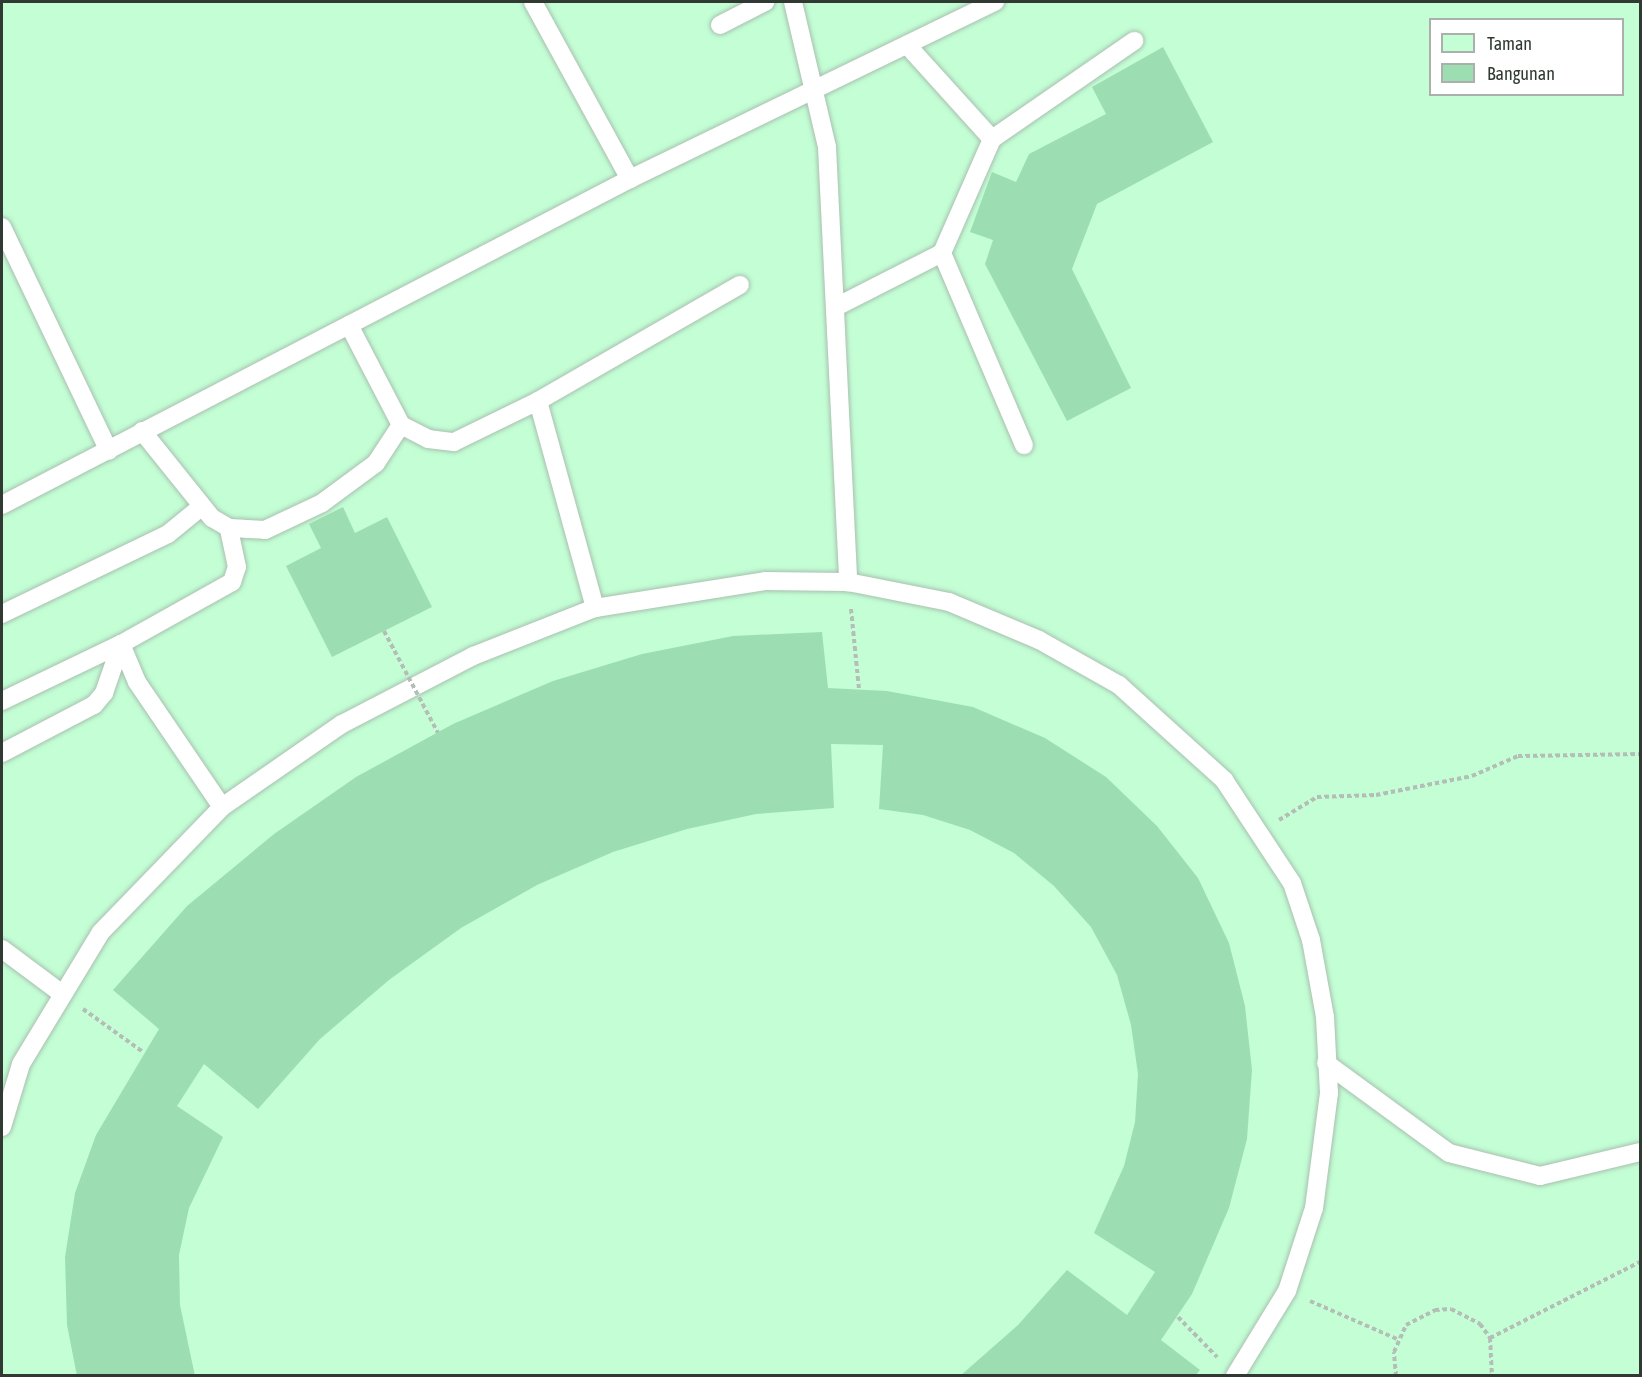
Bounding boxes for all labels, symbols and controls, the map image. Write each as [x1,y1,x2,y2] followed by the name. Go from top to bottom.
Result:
[1429,18,1624,96] legend
[1487,33,1532,54] text: Taman
[1487,63,1555,84] text: Bangunan

